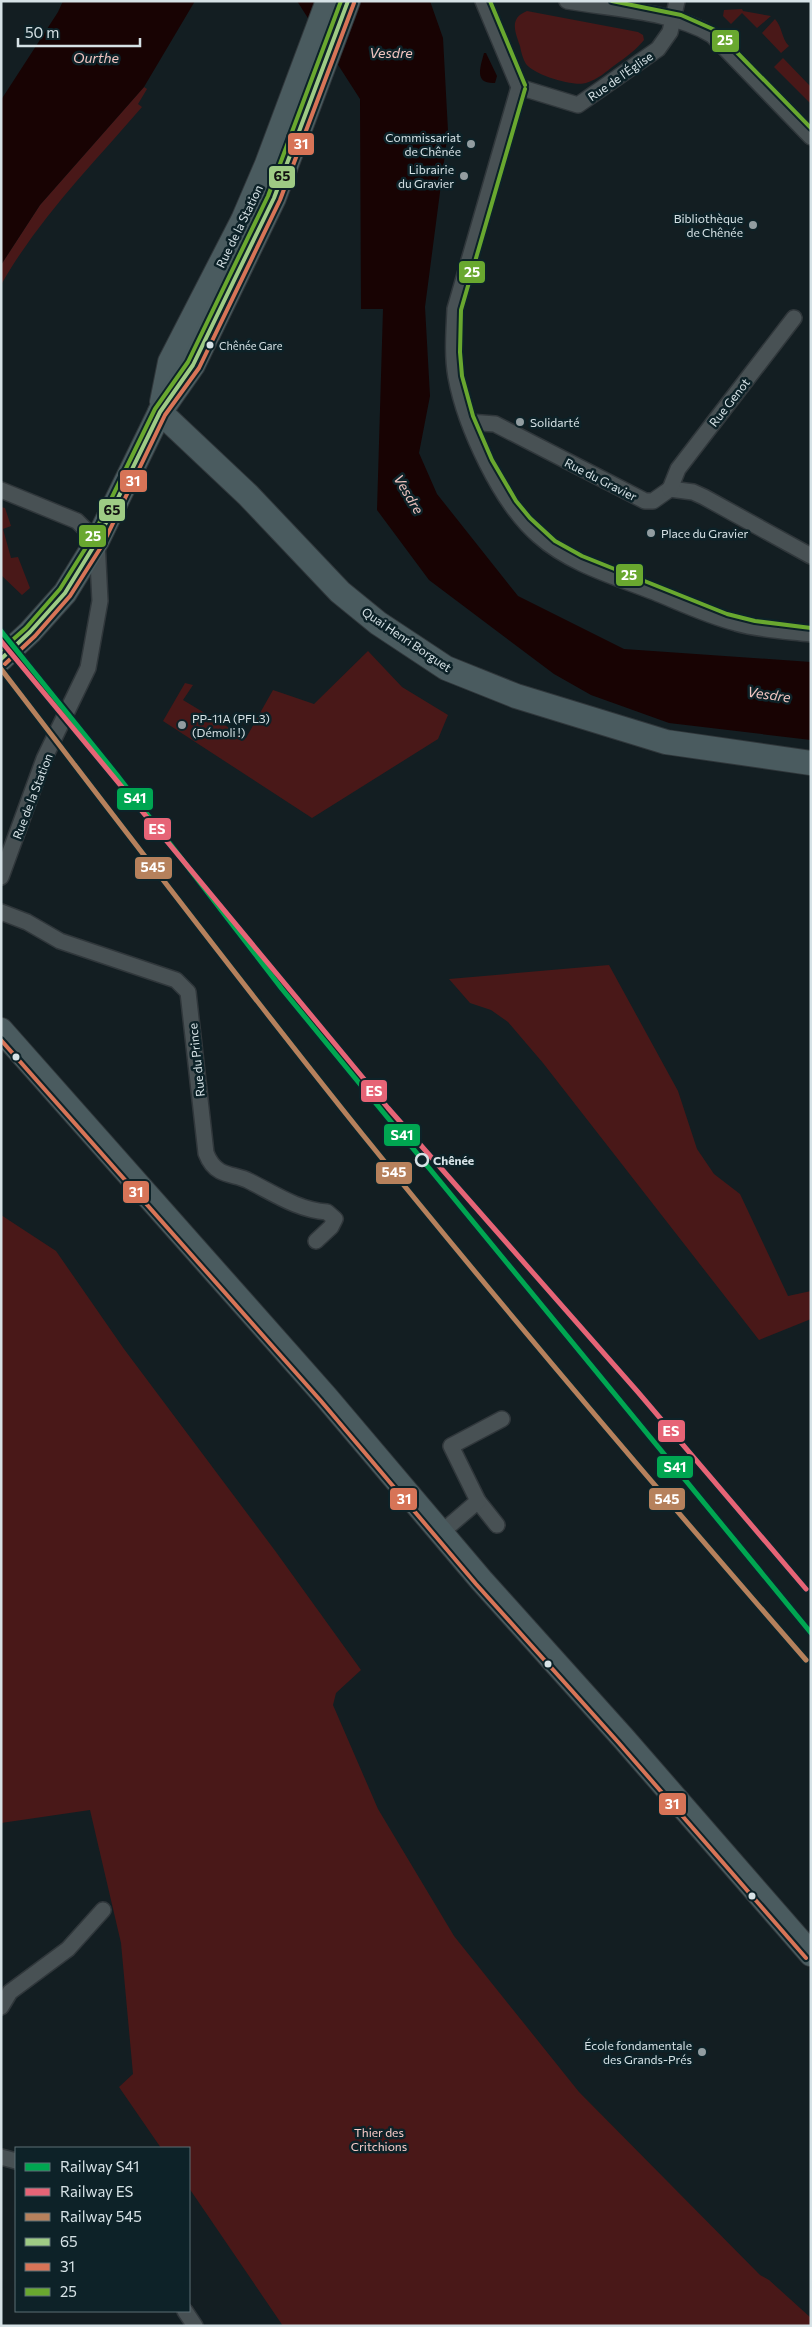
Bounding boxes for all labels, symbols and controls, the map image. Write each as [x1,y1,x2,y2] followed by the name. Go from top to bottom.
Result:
[18,15,140,47] scale bar
[25,23,59,41] text: 50 m
[711,29,740,53] line badge: 25
[717,31,733,48] text: 25
[369,44,413,61] water label: Vesdre
[73,49,120,66] water label: Ourthe
[585,49,655,103] street label: Rue de l'Église
[385,130,461,158] place label: Commissariat de Chênée
[287,132,315,156] line badge: 31
[294,135,308,152] text: 31
[465,138,477,150] marker: Commissariat de Chênée
[398,162,454,190] place label: Librairie du Gravier
[268,165,296,189] line badge: 65
[274,167,290,184] text: 65
[458,170,470,182] marker: Librairie du Gravier
[213,182,265,270] street label: Rue de la Station
[674,211,743,239] place label: Bibliothèque de Chênée
[747,219,759,231] marker: Bibliothèque de Chênée
[458,260,486,284] line badge: 25
[464,263,480,280] text: 25
[219,339,283,352] place label: Chênée Gare
[205,340,215,350] marker: Chênée Gare
[706,375,752,429] street label: Rue Genot
[530,415,580,429] place label: Solidarté
[514,416,526,428] marker: Solidarté
[563,455,640,503] street label: Rue du Gravier
[119,469,148,493] line badge: 31
[391,471,428,517] water label: Vesdre
[126,472,140,489] text: 31
[98,498,126,522] line badge: 65
[104,501,120,518] text: 65
[78,524,107,548] line badge: 25
[661,526,749,540] place label: Place du Gravier
[85,527,101,544] text: 25
[645,527,657,539] marker: Place du Gravier
[615,563,644,587] line badge: 25
[621,566,637,583] text: 25
[360,604,454,674] street label: Quai Henri Borguet
[746,683,792,706] water label: Vesdre
[192,711,270,739] place label: PP-11A (PFL3) (Démoli !)
[176,719,188,731] marker: PP-11A (PFL3) (Démoli !)
[9,751,55,841] street label: Rue de la Station
[116,787,154,811] line badge: S41
[124,789,146,806] text: S41
[143,817,172,841] line badge: ES
[149,820,165,837] text: ES
[134,856,173,880] line badge: 545
[141,858,165,875] text: 545
[185,1023,207,1097] street label: Rue du Prince
[11,1052,21,1062] unlabelled marker
[360,1079,388,1103] line badge: ES
[366,1082,382,1099] text: ES
[383,1123,421,1147] line badge: S41
[391,1126,413,1143] text: S41
[415,1153,429,1167] marker: Chênée
[433,1153,474,1167] place label: Chênée
[375,1161,413,1185] line badge: 545
[382,1163,406,1180] text: 545
[122,1180,150,1204] line badge: 31
[129,1183,143,1200] text: 31
[657,1419,686,1443] line badge: ES
[663,1422,679,1439] text: ES
[656,1455,694,1479] line badge: S41
[664,1458,686,1475] text: S41
[389,1487,418,1511] line badge: 31
[648,1487,686,1511] line badge: 545
[397,1490,411,1507] text: 31
[655,1490,679,1507] text: 545
[543,1659,553,1669] unlabelled marker
[658,1792,687,1816] line badge: 31
[665,1795,679,1812] text: 31
[747,1891,757,1901] unlabelled marker
[584,2038,692,2066] place label: École fondamentale des Grands-Prés
[696,2046,708,2058] marker: École fondamentale des Grands-Prés
[351,2125,407,2153] park label: Thier des Critchions
[15,2147,190,2312] legend
[60,2157,139,2175] text: Railway S41
[60,2182,134,2200] text: Railway ES
[60,2207,142,2225] text: Railway 545
[60,2232,78,2250] text: 65
[60,2257,75,2275] text: 31
[60,2282,77,2300] text: 25

